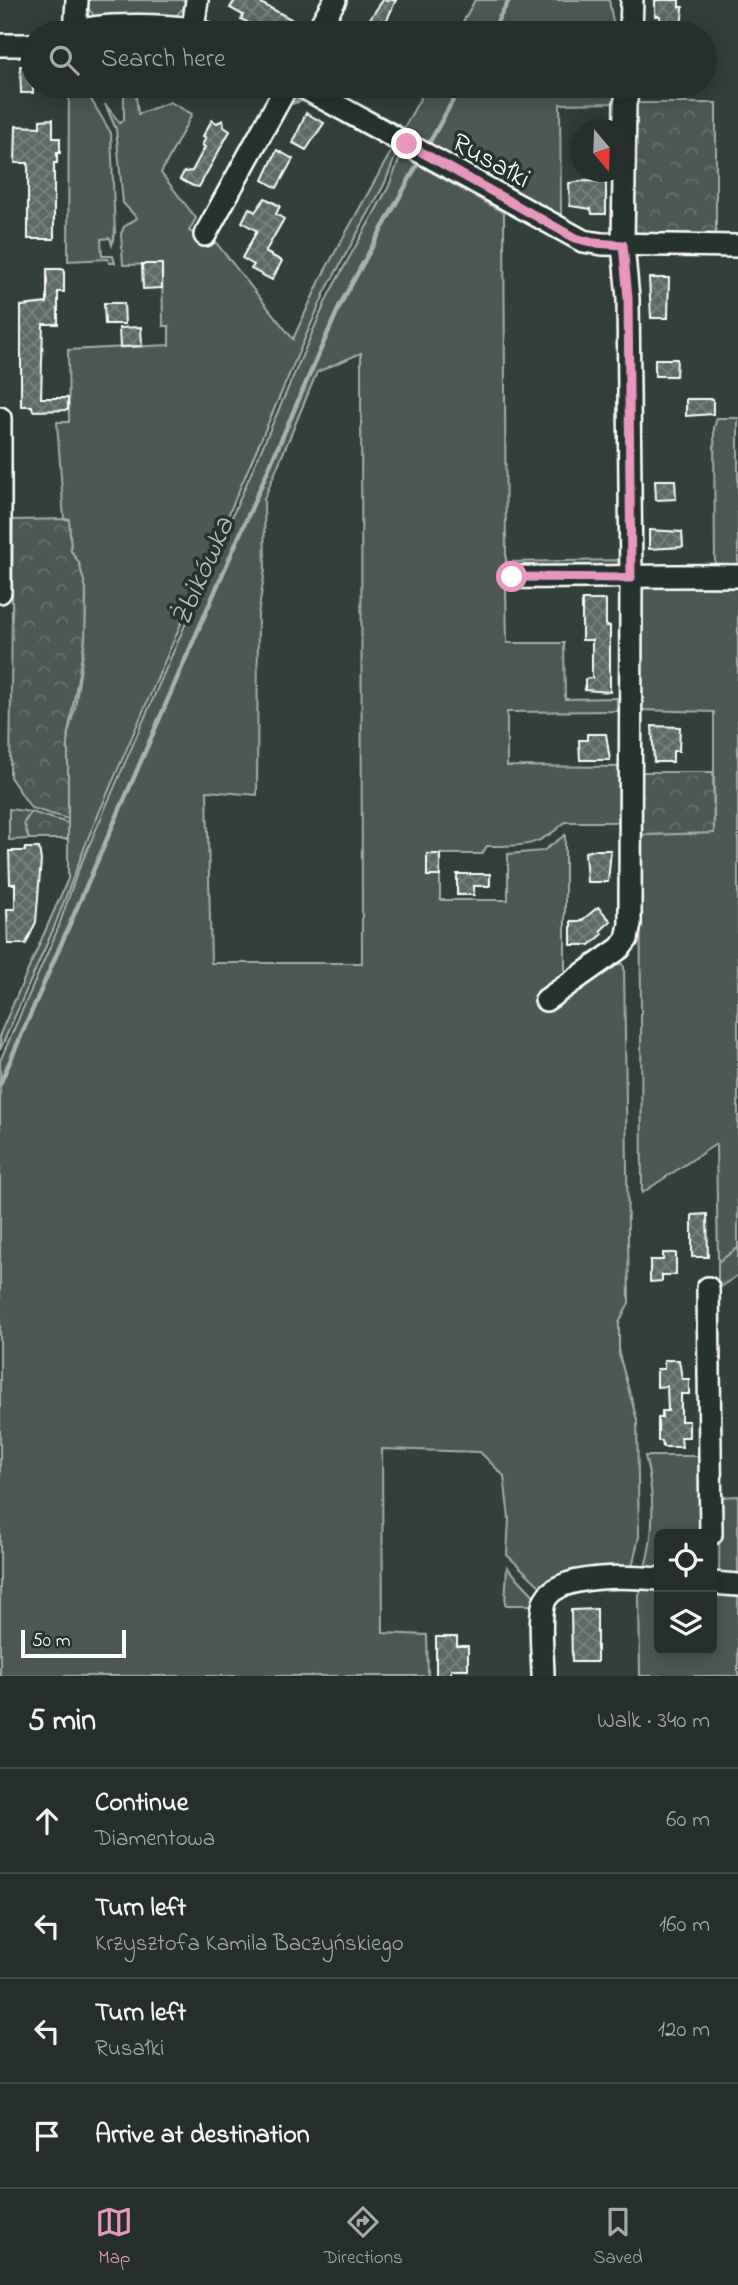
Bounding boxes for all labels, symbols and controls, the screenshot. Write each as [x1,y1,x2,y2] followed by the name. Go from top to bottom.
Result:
[21,21,717,98] search box
[45,41,83,79] icon: search
[101,41,226,79] text: Search here
[570,119,633,182] north arrow
[443,124,537,200] street label: Rusałki
[391,128,422,159] route end
[160,510,248,634] water label: Żbikówka
[496,561,527,592] route start
[654,1529,717,1655] map controls
[654,1529,717,1592] button: locate
[654,1592,717,1655] button: layers
[21,1627,126,1659] scale bar
[32,1628,71,1655] text: 50 m
[28,1700,96,1744] text: 5 min
[597,1705,710,1738] text: Walk · 340 m
[95,1785,188,1823] text: Continue
[28,1802,66,1840] icon: ahead
[666,1804,710,1837] text: 60 m
[95,1823,215,1856] text: Diamentowa
[95,1890,186,1928] text: Turn left
[28,1907,66,1945] icon: left
[659,1909,710,1942] text: 160 m
[95,1928,404,1961] text: Krzysztofa Kamila Baczyńskiego
[95,1995,186,2033] text: Turn left
[28,2012,66,2050] icon: left
[658,2014,710,2047] text: 120 m
[95,2033,164,2066] text: Rusałki
[28,2117,66,2155] icon: arrive
[95,2117,310,2155] text: Arrive at destination
[95,2203,133,2272] tab: Map
[324,2203,403,2272] tab: Directions
[593,2203,643,2272] tab: Saved

